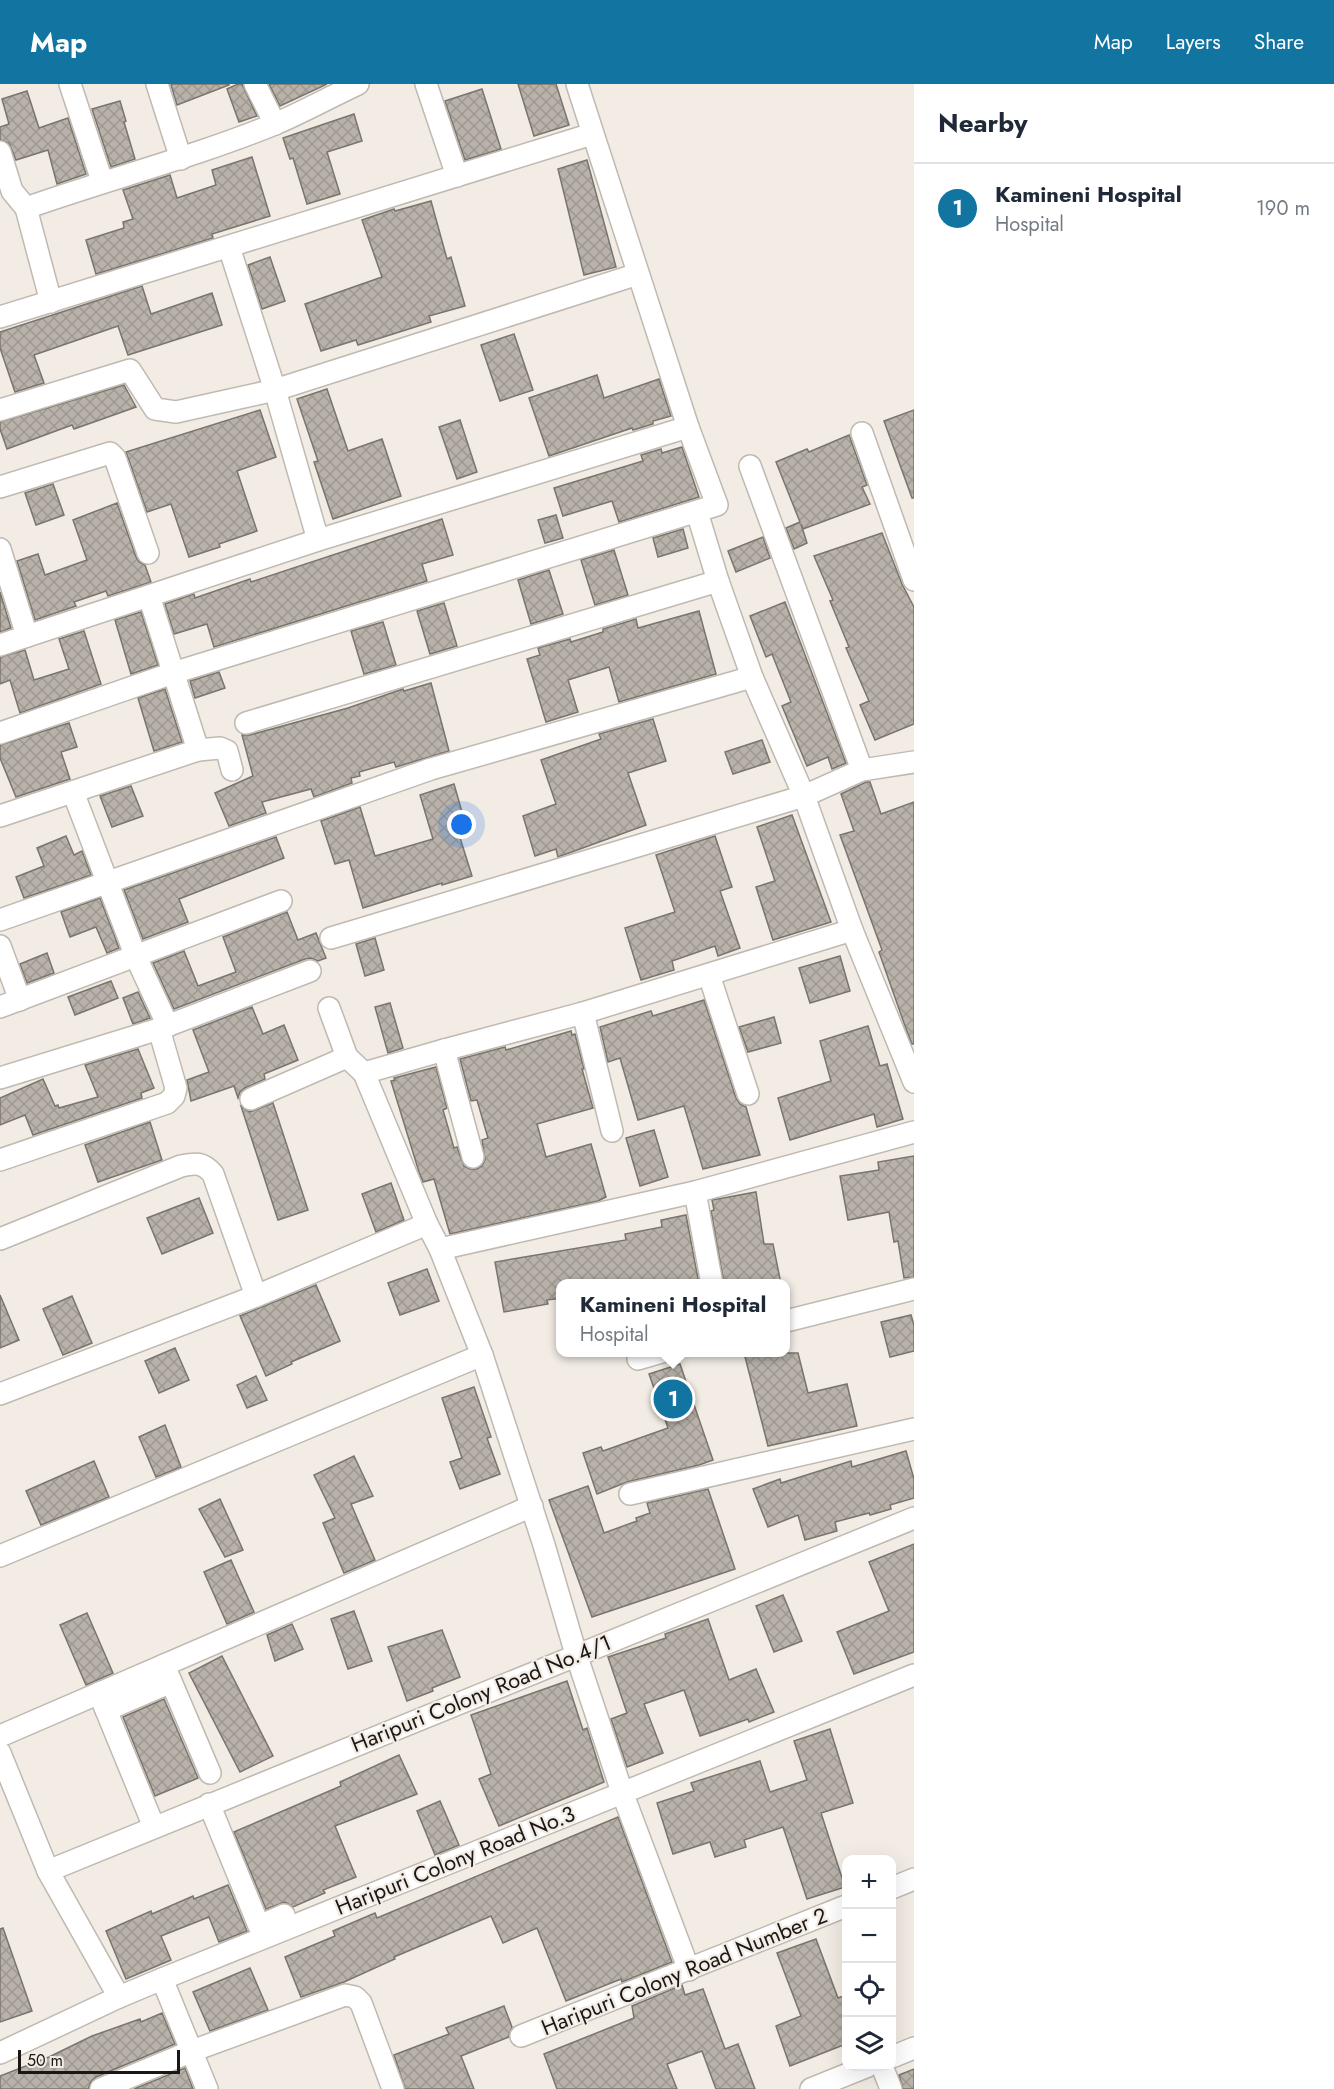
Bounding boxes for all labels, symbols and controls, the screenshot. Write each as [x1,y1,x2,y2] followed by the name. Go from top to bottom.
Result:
[30,22,87,63] text: Map
[1094,27,1133,57] text: Map
[1166,27,1221,57] text: Layers
[1254,27,1304,57] text: Share
[938,104,1027,142] text: Nearby
[995,178,1182,210] text: Kamineni Hospital
[952,194,963,223] text: 1
[1256,194,1310,223] text: 190 m
[995,210,1064,239] text: Hospital
[447,810,476,839] your location
[556,1279,790,1357] popup
[580,1288,766,1320] text: Kamineni Hospital
[580,1320,649,1349] text: Hospital
[654,1376,692,1422] pin: 1
[346,1626,616,1760] street label: Haripuri Colony Road No.4/1
[330,1797,580,1923] street label: Haripuri Colony Road No.3
[842,1855,896,2071] map controls
[842,1855,896,1909] button: +
[536,1899,832,2043] street label: Haripuri Colony Road Number 2
[842,1909,896,1963] button: −
[842,1963,896,2017] button: locate
[842,2017,896,2071] button: layers
[18,2047,180,2074] scale bar
[27,2049,63,2072] text: 50 m

